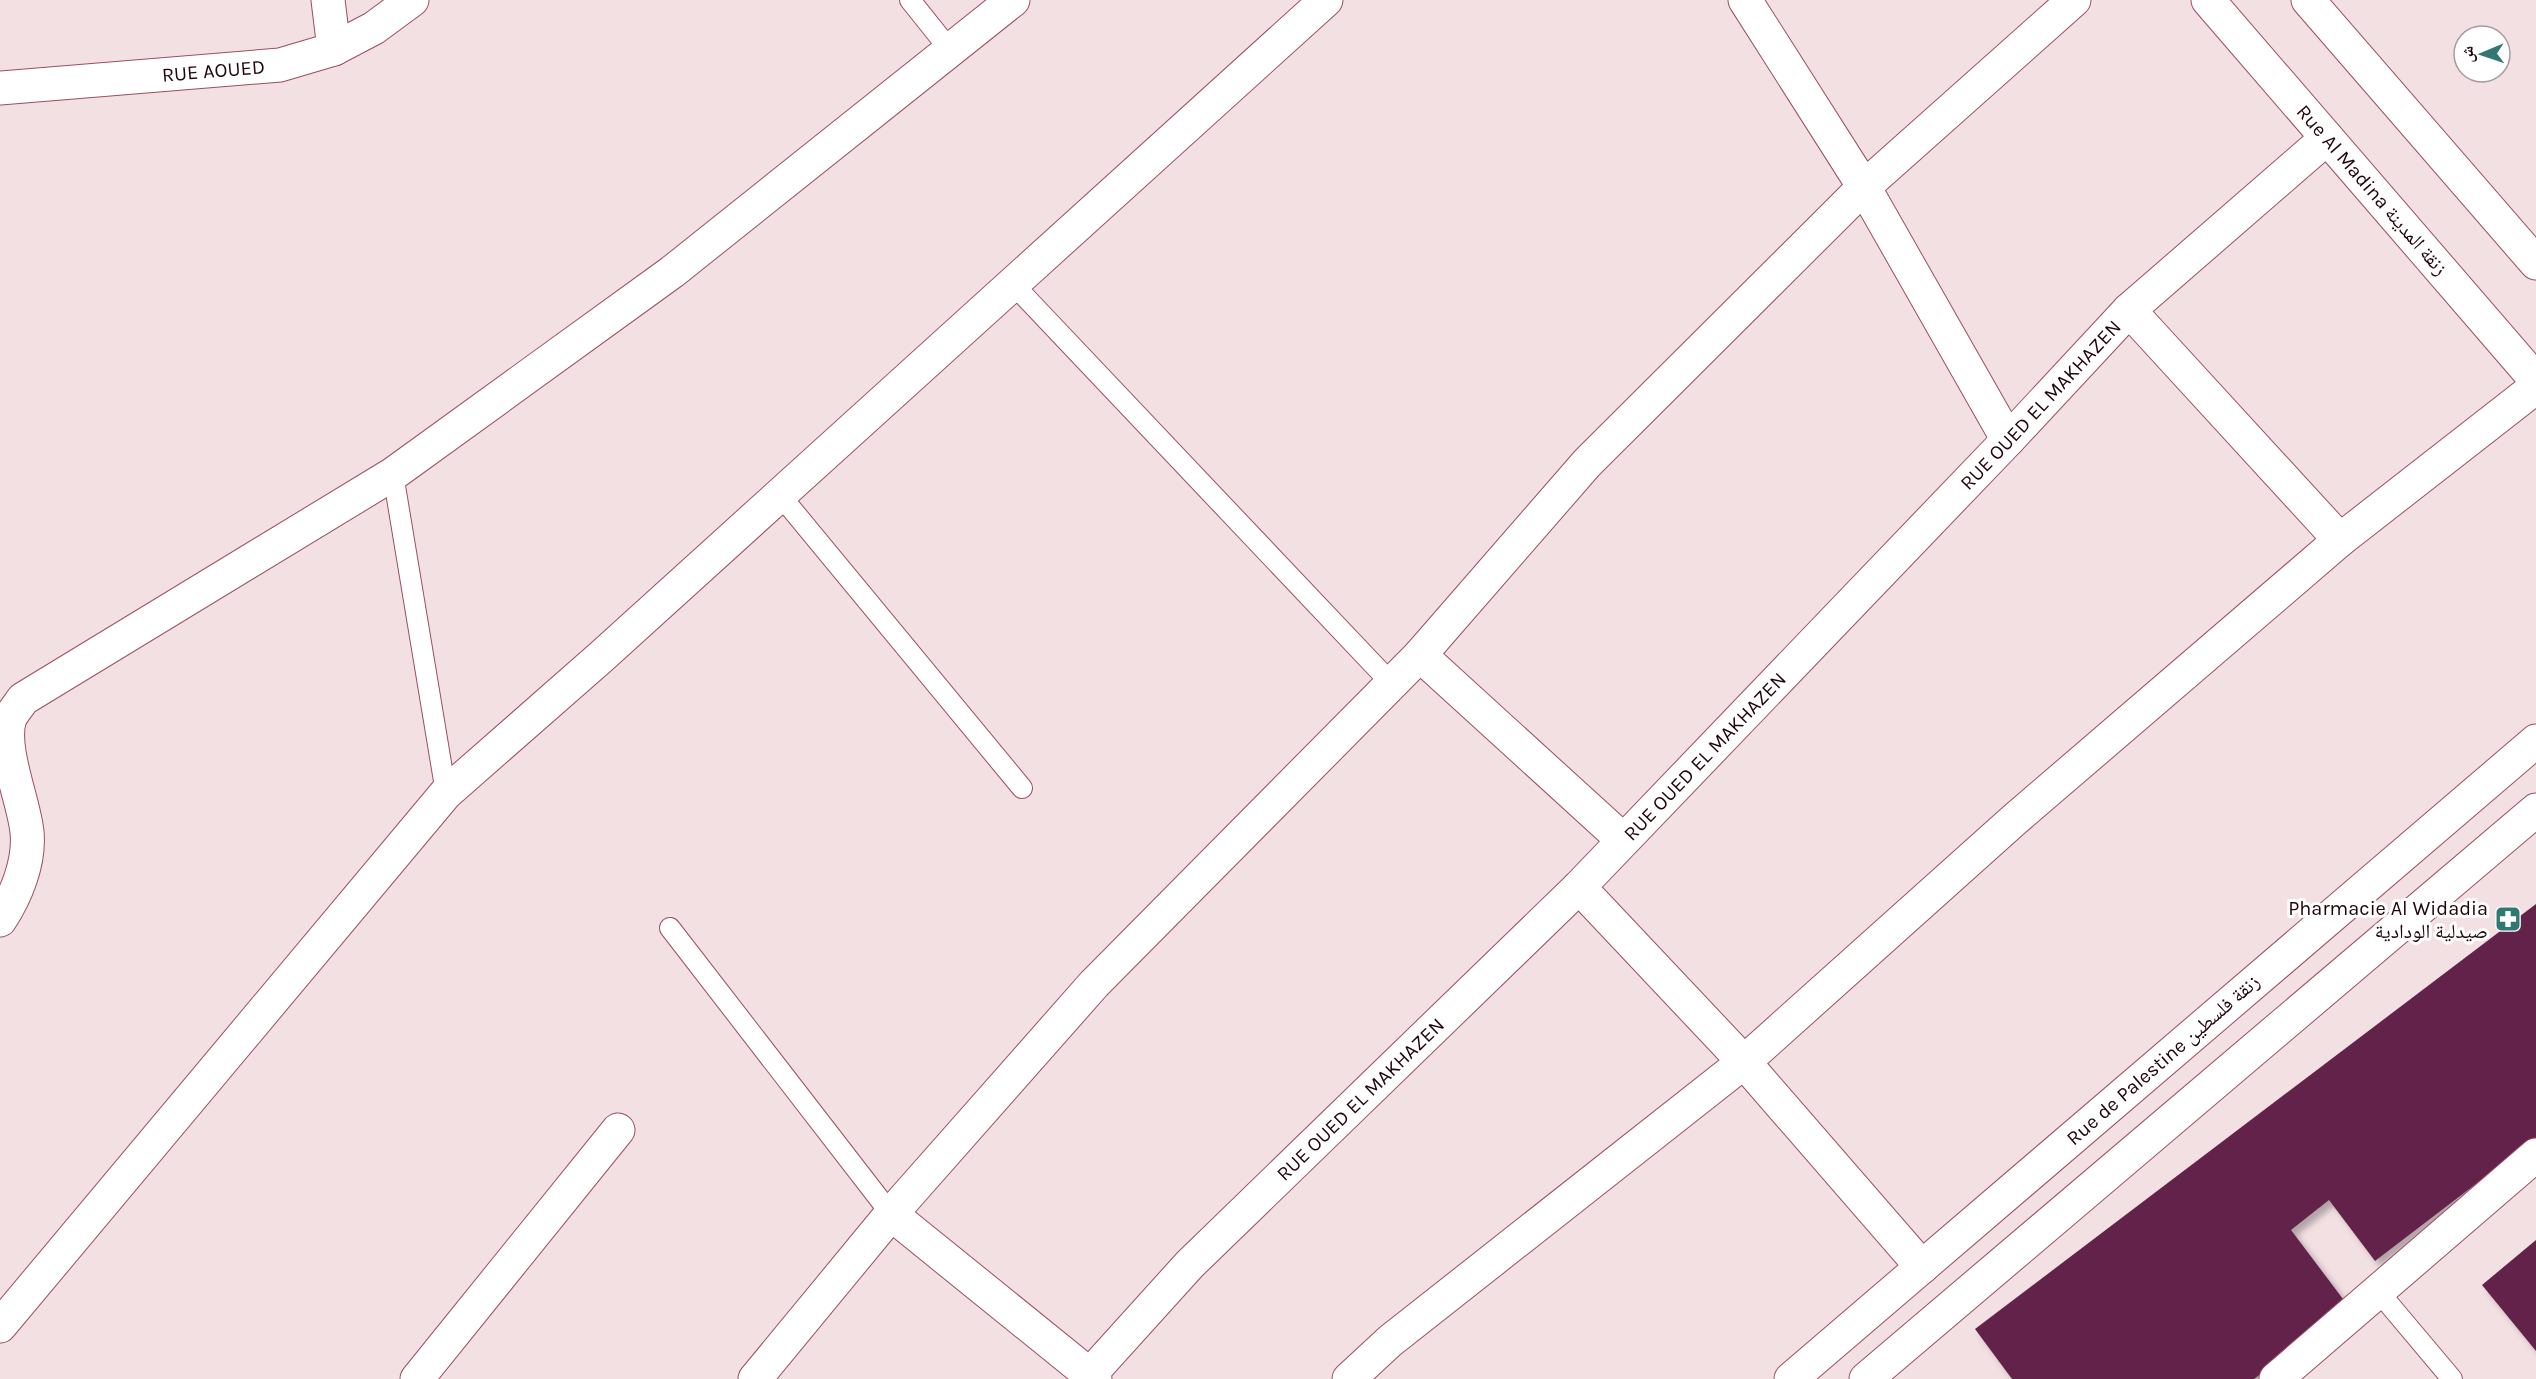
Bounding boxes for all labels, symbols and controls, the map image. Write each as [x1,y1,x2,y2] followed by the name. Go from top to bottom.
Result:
[2452,24,2512,84] north arrow
[2458,46,2477,63] text: ش
[161,55,266,86] street label: RUE AOUED
[2292,100,2452,280] street label: Rue Al Madina زنقة المدينة
[1955,315,2125,494] street label: RUE OUED EL MAKHAZEN
[1619,667,1790,845] street label: RUE OUED EL MAKHAZEN
[2288,897,2488,943] place label: Pharmacie Al Widadia صيدلية الودادية
[2493,904,2523,934] pharmacy icon: Pharmacie Al Widadia صيدلية الودادية
[2062,970,2264,1150] street label: Rue de Palestine زنقة فلسطين
[1272,1013,1449,1185] street label: RUE OUED EL MAKHAZEN

